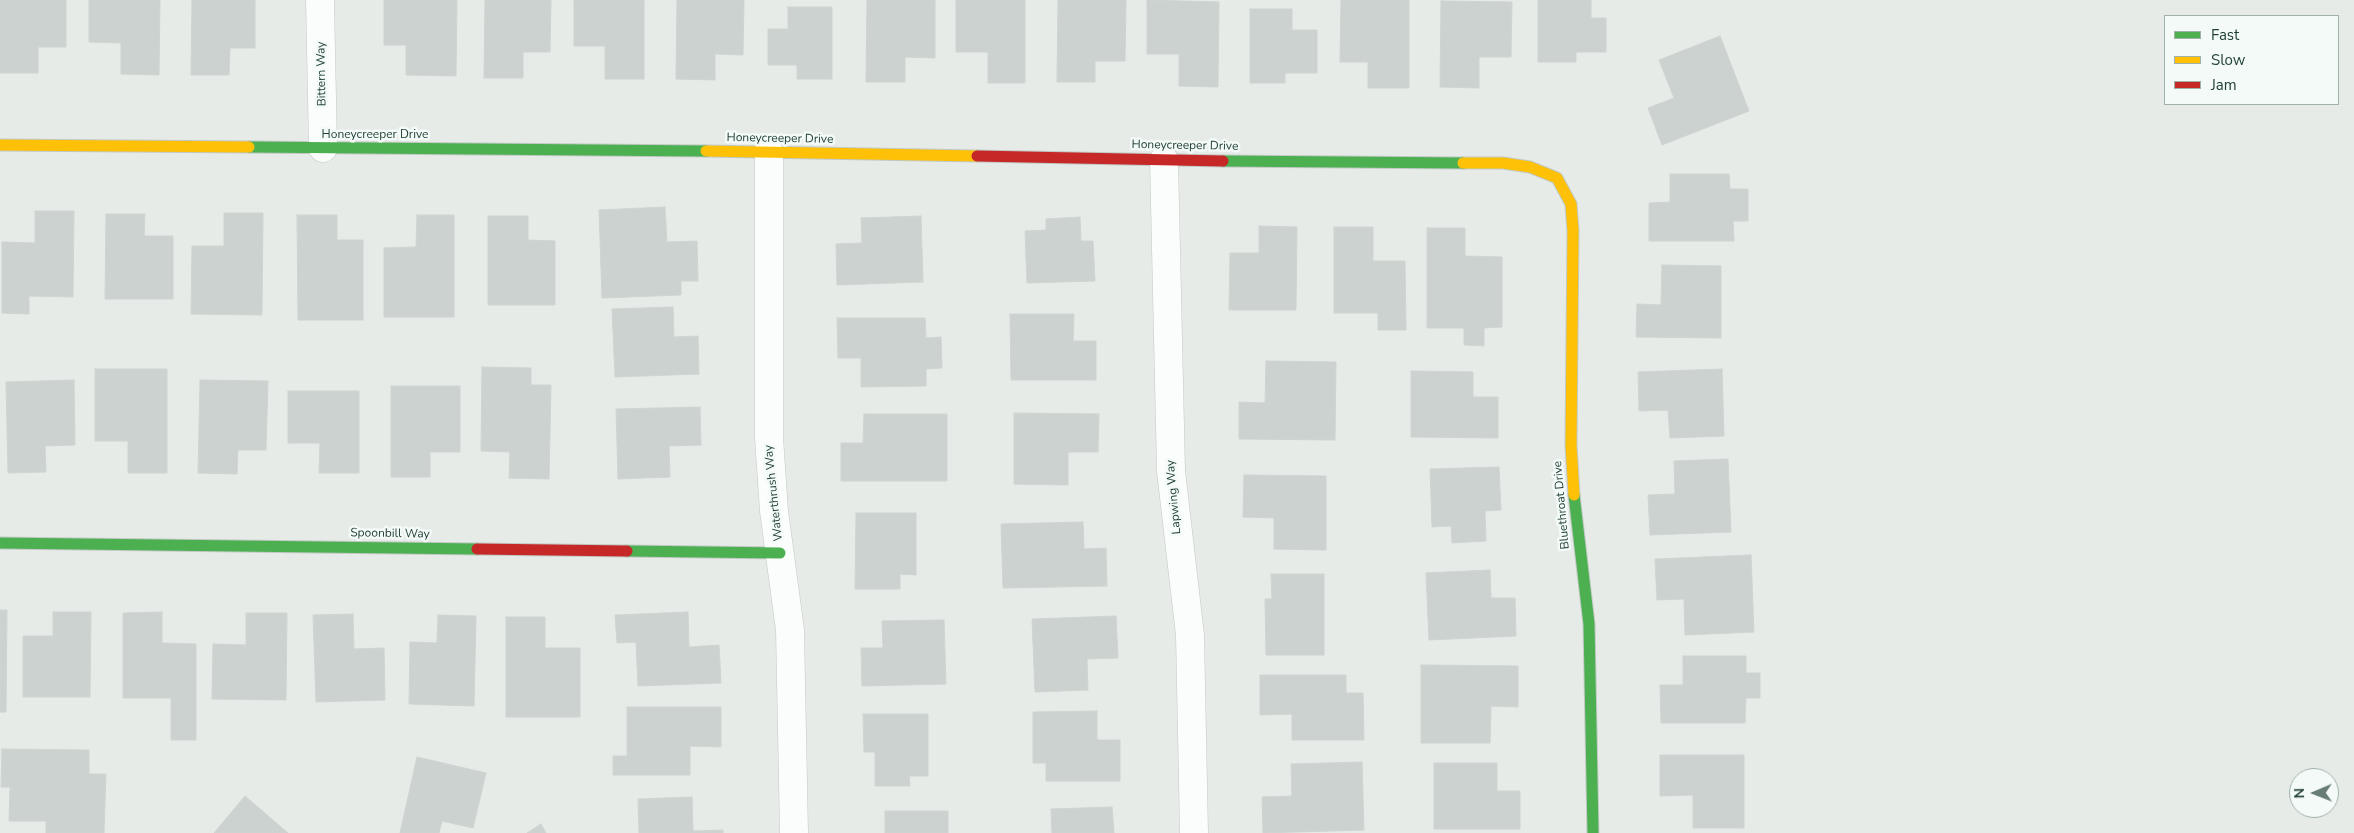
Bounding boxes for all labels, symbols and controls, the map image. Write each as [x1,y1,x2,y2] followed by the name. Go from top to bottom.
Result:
[2164,15,2339,105] legend
[2211,25,2239,45] text: Fast
[314,42,330,106] street label: Bittern Way
[2211,50,2245,70] text: Slow
[2211,75,2237,95] text: Jam
[322,128,428,142] street label: Honeycreeper Drive
[726,131,834,147] street label: Honeycreeper Drive
[1131,138,1239,154] street label: Honeycreeper Drive
[762,444,786,542] street label: Waterthrush Way
[1164,459,1184,535] street label: Lapwing Way
[1551,460,1573,550] street label: Bluethroat Drive
[350,526,430,542] street label: Spoonbill Way
[2289,768,2339,818] north arrow
[2290,788,2309,799] text: N

